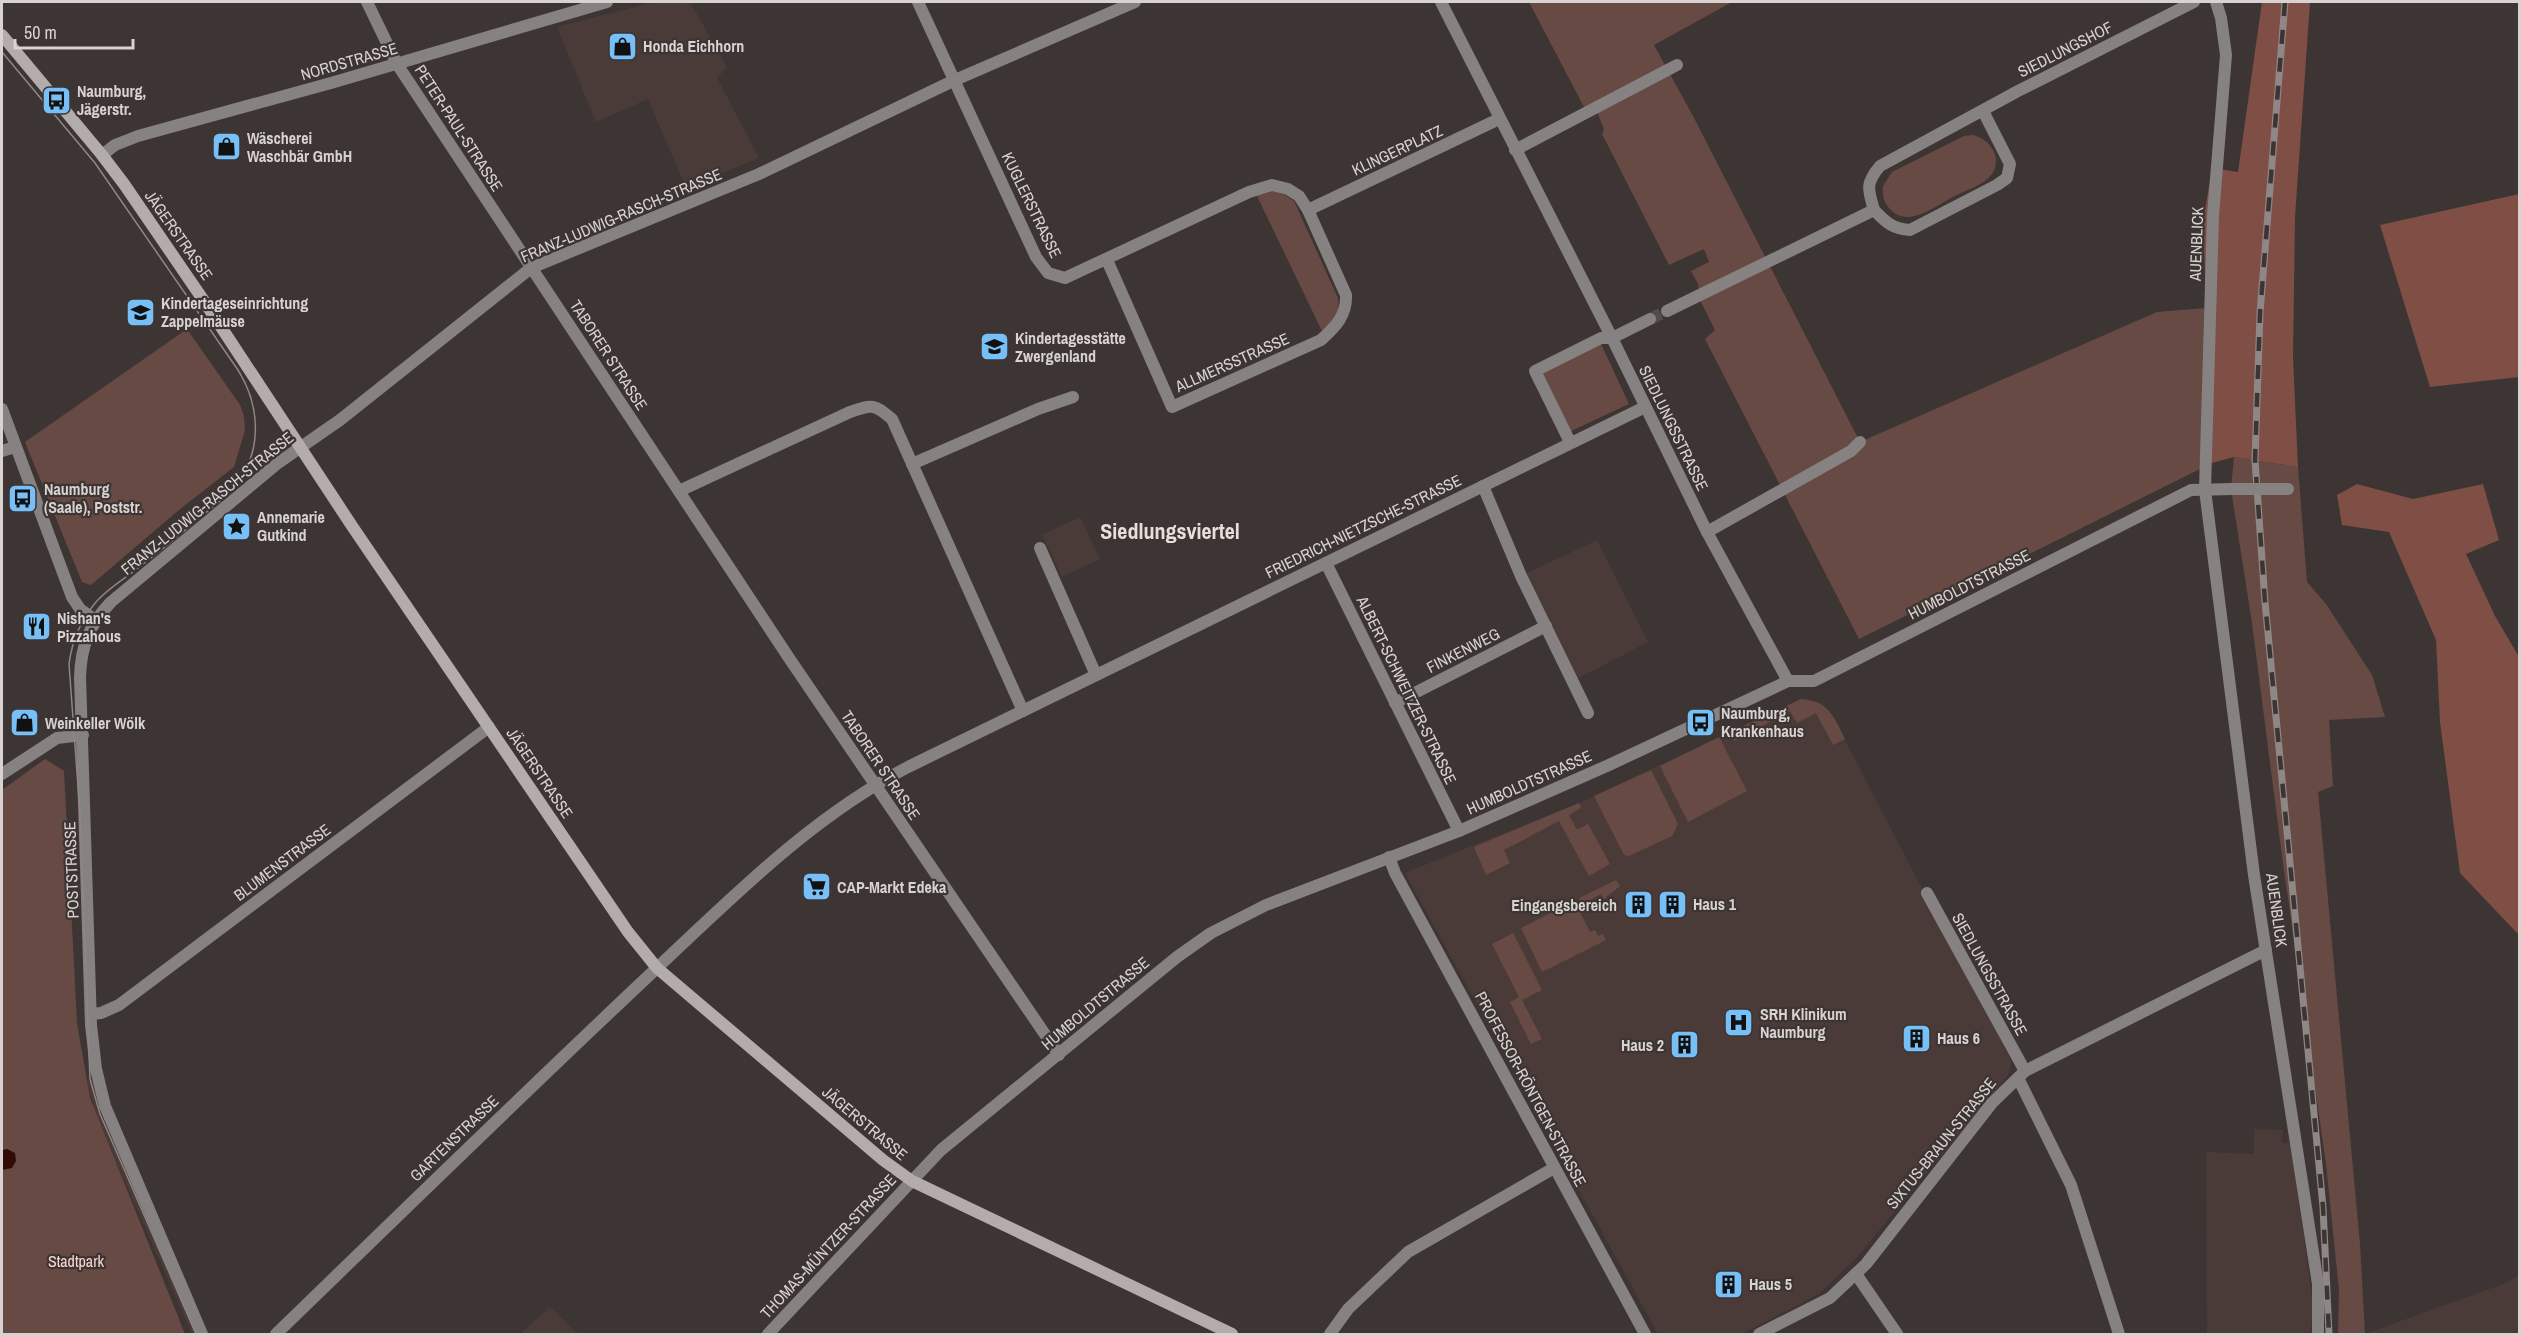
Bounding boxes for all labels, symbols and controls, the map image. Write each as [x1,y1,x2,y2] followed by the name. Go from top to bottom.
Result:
[15,12,134,50] scale bar
[2014,16,2116,82] street label: SIEDLUNGSHOF
[24,20,57,45] text: 50 m
[606,30,638,62] shop icon: Honda Eichhorn
[643,35,744,57] place label: Honda Eichhorn
[298,37,400,85] street label: NORDSTRASSE
[410,60,508,196] street label: PETER-PAUL-STRASSE
[77,80,146,120] place label: Naumburg, Jägerstr.
[40,84,72,116] bus stop icon: Naumburg, Jägerstr.
[1348,119,1446,181] street label: KLINGERPLATZ
[247,127,352,167] place label: Wäscherei Waschbär GmbH
[210,131,242,163] shop icon: Wäscherei Waschbär GmbH
[997,148,1067,262] street label: KUGLERSTRASSE
[517,163,725,267] street label: FRANZ-LUDWIG-RASCH-STRASSE
[140,186,218,284] street label: JÄGERSTRASSE
[2184,206,2208,283] street label: AUENBLICK
[161,292,308,332] place label: Kindertageseinrichtung Zappelmäuse
[124,296,156,328] school or university icon: Kindertageseinrichtung Zappelmäuse
[565,296,653,414] street label: TABORER STRASSE
[1015,327,1126,367] place label: Kindertagesstätte Zwergenland
[1171,327,1292,397] street label: ALLMERSSTRASSE
[978,331,1010,363] school or university icon: Kindertagesstätte Zwergenland
[1634,362,1714,494] street label: SIEDLUNGSSTRASSE
[116,426,298,580] street label: FRANZ-LUDWIG-RASCH-STRASSE
[1261,469,1465,583] street label: FRIEDRICH-NIETZSCHE-STRASSE
[44,478,142,518] place label: Naumburg (Saale), Poststr.
[7,482,39,514] bus stop icon: Naumburg (Saale), Poststr.
[257,506,325,546] place label: Annemarie Gutkind
[220,510,252,542] place icon: Annemarie Gutkind
[1100,516,1240,546] district label: Siedlungsviertel
[1904,544,2034,624] street label: HUMBOLDTSTRASSE
[1351,591,1462,788] street label: ALBERT-SCHWEITZER-STRASSE
[57,607,121,647] place label: Nishan's Pizzahous
[20,611,52,643] restaurant icon: Nishan's Pizzahous
[1423,622,1503,678] street label: FINKENWEG
[1721,702,1804,742] place label: Naumburg, Krankenhaus
[836,706,926,824] street label: TABORER STRASSE
[1684,706,1716,738] bus stop icon: Naumburg, Krankenhaus
[8,707,40,739] shop icon: Weinkeller Wölk
[45,712,146,734] place label: Weinkeller Wölk
[502,723,578,823] street label: JÄGERSTRASSE
[1463,745,1595,819] street label: HUMBOLDTSTRASSE
[229,818,335,906] street label: BLUMENSTRASSE
[58,821,84,919] street label: POSTSTRASSE
[800,871,832,903] supermarket icon: CAP-Markt Edeka
[2261,871,2293,949] street label: AUENBLICK
[837,876,947,898] place label: CAP-Markt Edeka
[1656,888,1688,920] building icon: Haus 1
[1622,889,1654,921] building icon: Eingangsbereich
[1693,893,1737,915] place label: Haus 1
[1511,894,1617,916] place label: Eingangsbereich
[1947,909,2033,1039] street label: SIEDLUNGSSTRASSE
[1036,951,1154,1055] street label: HUMBOLDTSTRASSE
[1470,988,1592,1190] street label: PROFESSOR-RÖNTGEN-STRASSE
[1760,1003,1847,1043] place label: SRH Klinikum Naumburg
[1723,1007,1755,1039] hospital icon: SRH Klinikum Naumburg
[1900,1022,1932,1054] building icon: Haus 6
[1937,1027,1980,1049] place label: Haus 6
[1669,1029,1701,1061] building icon: Haus 2
[1621,1034,1664,1056] place label: Haus 2
[1881,1073,2001,1213] street label: SIXTUS-BRAUN-STRASSE
[818,1081,912,1165] street label: JÄGERSTRASSE
[405,1090,503,1186] street label: GARTENSTRASSE
[755,1169,901,1323] street label: THOMAS-MÜNTZER-STRASSE
[48,1250,105,1272] park label: Stadtpark
[1712,1268,1744,1300] building icon: Haus 5
[1749,1273,1792,1295] place label: Haus 5

